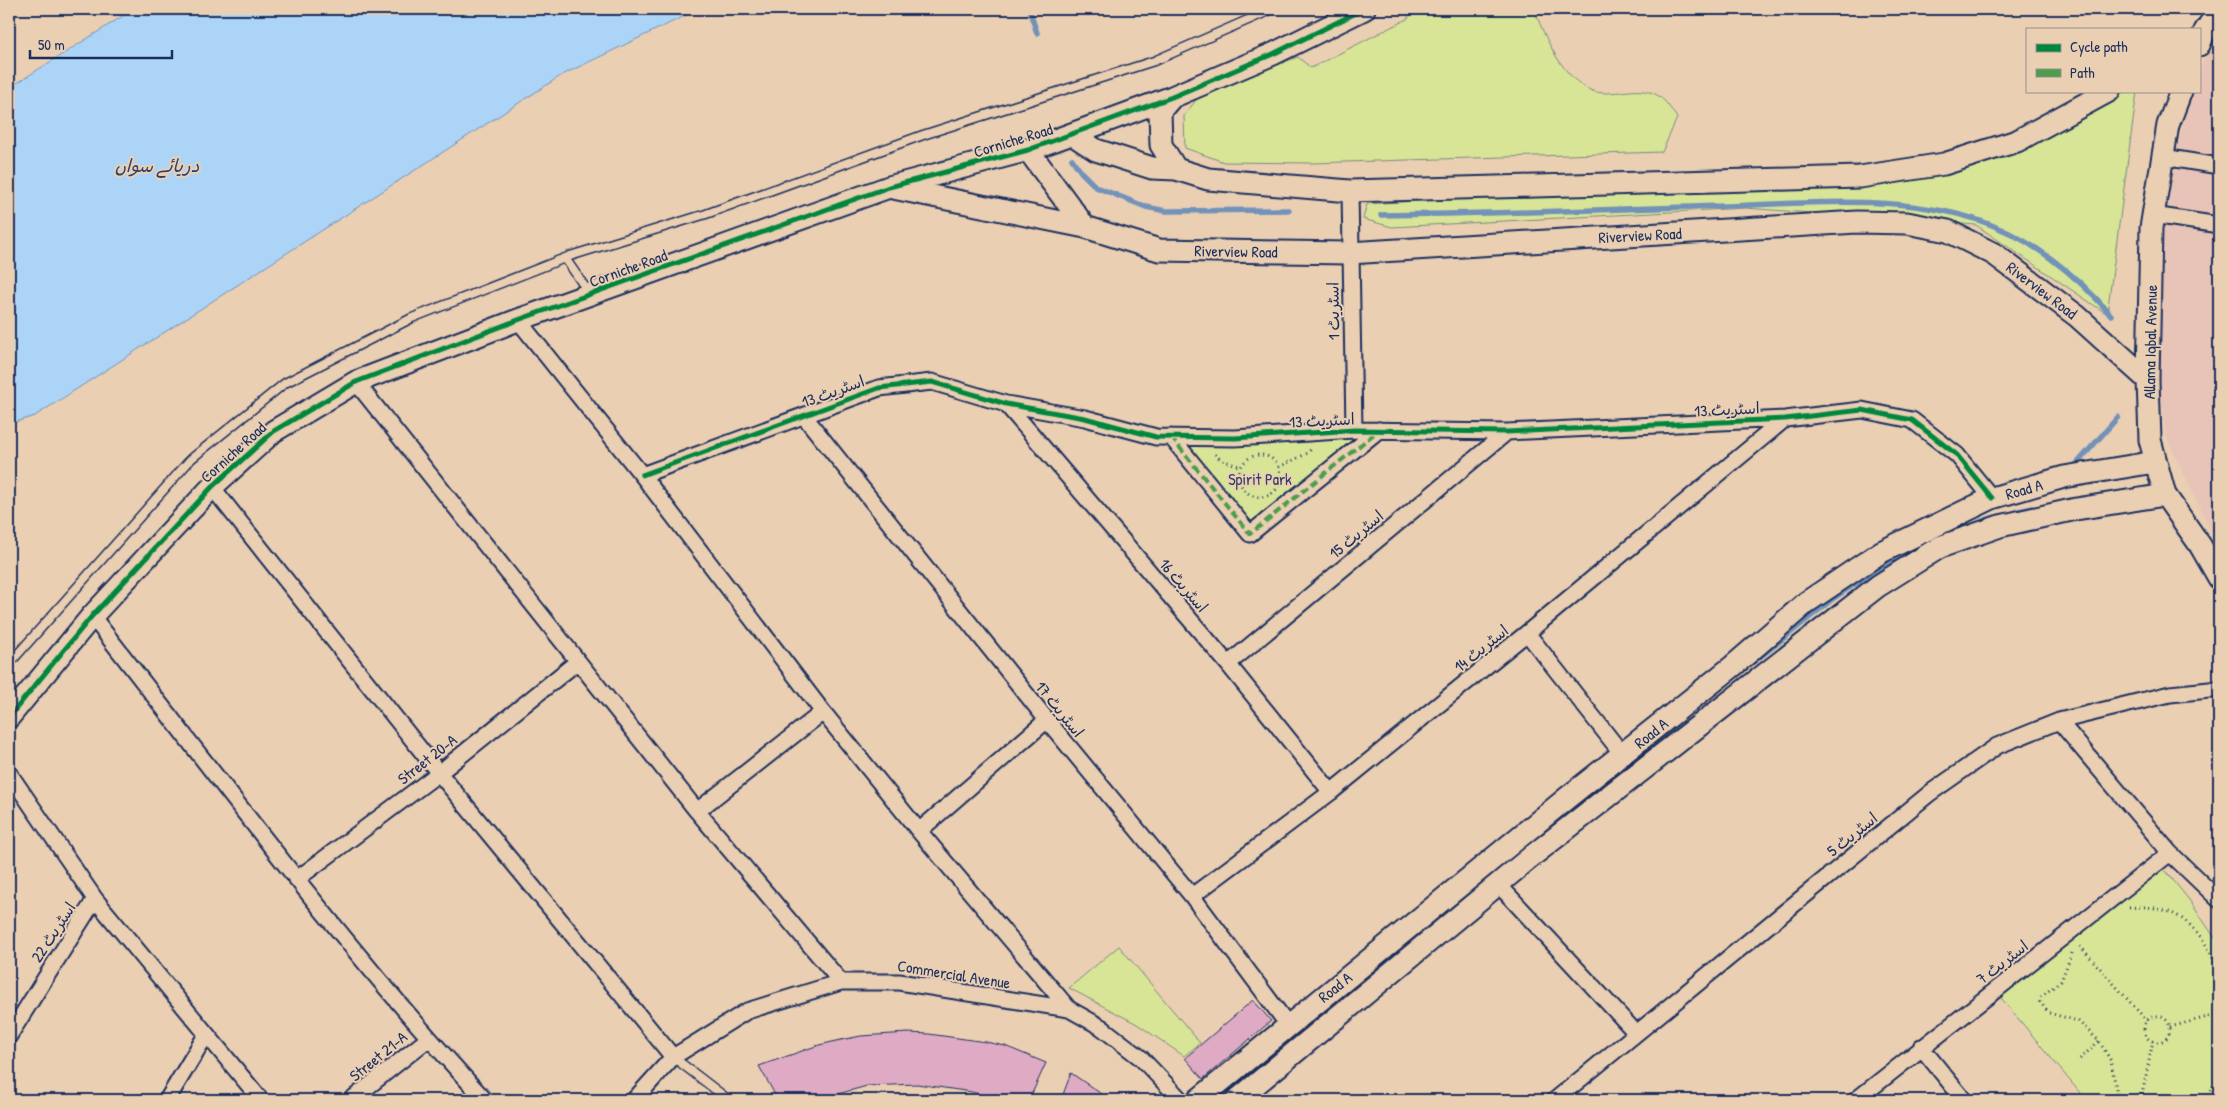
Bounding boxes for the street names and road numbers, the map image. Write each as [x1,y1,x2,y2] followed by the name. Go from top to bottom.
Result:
[971,118,1055,162] street label: Corniche Road
[1598,222,1682,248] street label: Riverview Road
[1194,239,1278,263] street label: Riverview Road
[586,244,670,292] street label: Corniche Road
[2002,256,2082,324] street label: Riverview Road
[1321,282,1345,340] street label: اسٹریٹ 1
[2138,284,2162,399] street label: Allama Iqbal Avenue
[798,369,868,413] street label: اسٹریٹ 13
[1694,396,1760,422] street label: اسٹریٹ 13
[1289,407,1355,433] street label: اسٹریٹ 13
[195,417,271,487] street label: Corniche Road
[2003,473,2045,505] street label: Road A
[1324,505,1388,563] street label: اسٹریٹ 15
[1154,553,1214,617] street label: اسٹریٹ 16
[1449,619,1513,677] street label: اسٹریٹ 14
[1031,676,1089,742] street label: اسٹریٹ 17
[1629,712,1673,753] street label: Road A
[393,729,461,789] street label: Street 20-A
[1822,807,1882,861] street label: اسٹریٹ 5
[25,898,81,966] street label: اسٹریٹ 22
[1971,935,2033,989] street label: اسٹریٹ 7
[896,954,1013,994] street label: Commercial Avenue
[1313,966,1357,1007] street label: Road A
[344,1026,412,1086] street label: Street 21-A

